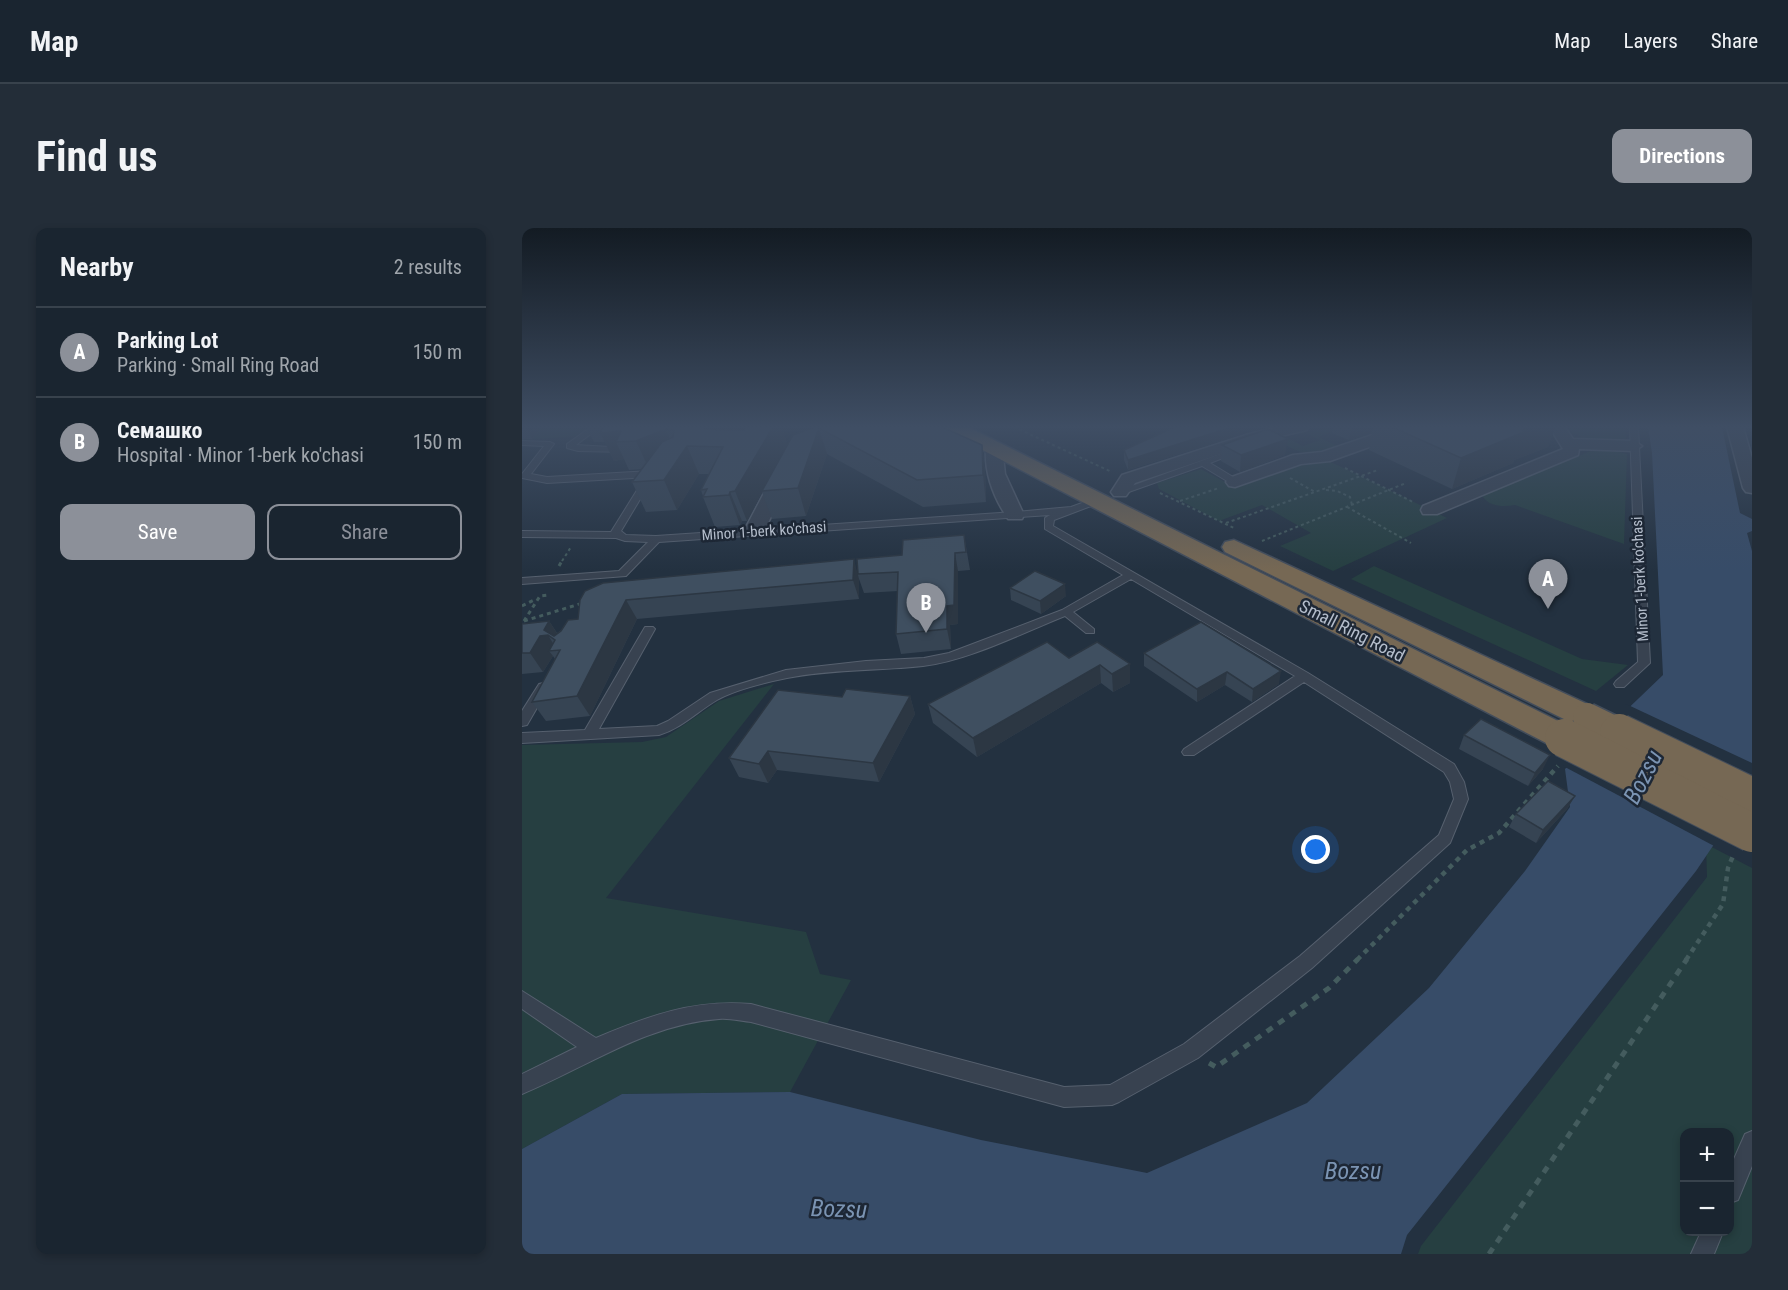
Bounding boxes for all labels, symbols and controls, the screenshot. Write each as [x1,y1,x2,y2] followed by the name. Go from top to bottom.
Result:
[30,25,78,58] text: Map
[1554,29,1591,53] text: Map
[1624,29,1678,53] text: Layers
[1711,29,1758,53] text: Share
[1612,129,1752,183] button: Directions
[36,132,157,181] text: Find us
[60,252,134,282] text: Nearby
[394,255,462,279] text: 2 results
[117,328,218,353] text: Parking Lot
[74,340,85,364] text: A
[413,340,462,364] text: 150 m
[117,353,319,377] text: Parking · Small Ring Road
[117,418,202,443] text: Семашко
[74,430,85,454] text: B
[413,430,462,454] text: 150 m
[117,443,364,467] text: Hospital · Minor 1-berk ko'chasi
[60,504,255,560] button: Save
[267,504,462,560] button: Share
[1628,516,1652,642] street label: Minor 1-berk ko'chasi
[701,518,827,544] street label: Minor 1-berk ko'chasi
[1528,560,1568,609] pin: A
[906,584,946,633] pin: B
[1296,595,1408,666] street label: Small Ring Road
[1618,746,1668,808] water label: Bozsu
[1301,835,1330,864] your location
[1680,1128,1734,1236] map controls
[1680,1128,1734,1182] button: +
[1325,1157,1381,1185] water label: Bozsu
[1680,1182,1734,1236] button: −
[810,1194,868,1224] water label: Bozsu

